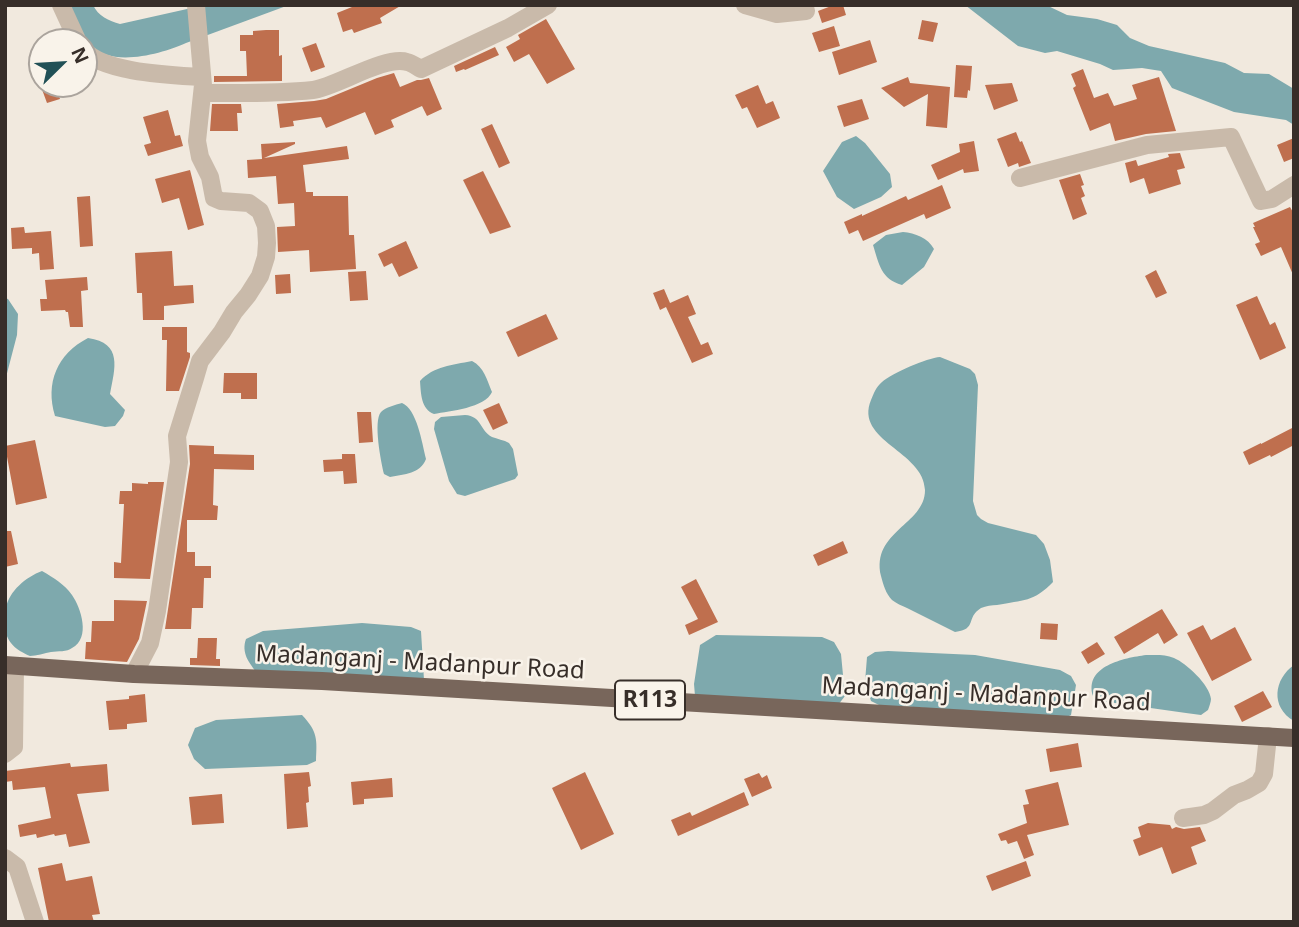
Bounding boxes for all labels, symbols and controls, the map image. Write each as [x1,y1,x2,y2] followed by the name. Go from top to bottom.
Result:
[28,28,98,98] north arrow
[65,43,95,68] text: N
[255,640,585,686] street label: Madanganj - Madanpur Road
[821,672,1151,718] street label: Madanganj - Madanpur Road
[615,680,685,720] road number: R113

